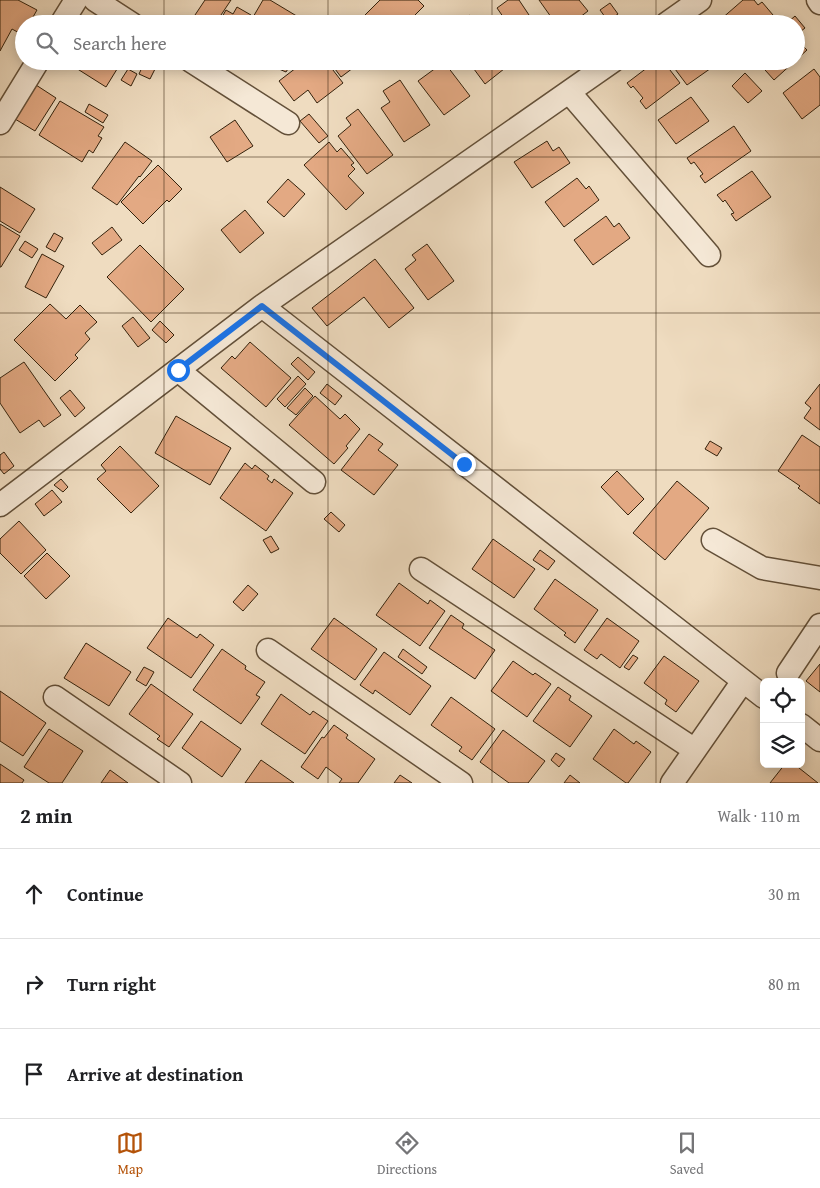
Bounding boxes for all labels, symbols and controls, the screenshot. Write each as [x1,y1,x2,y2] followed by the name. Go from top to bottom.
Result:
[15,15,805,70] search box
[33,29,61,57] icon: search
[73,29,167,57] text: Search here
[167,359,190,382] route start
[453,453,476,476] route end
[760,678,805,768] map controls
[760,678,805,723] button: locate
[760,723,805,768] button: layers
[20,800,72,831] text: 2 min
[717,804,800,828] text: Walk · 110 m
[20,880,48,908] icon: ahead
[67,880,144,908] text: Continue
[768,882,800,906] text: 30 m
[20,970,48,998] icon: right
[67,970,156,998] text: Turn right
[768,972,800,996] text: 80 m
[20,1060,48,1088] icon: arrive
[67,1060,243,1088] text: Arrive at destination
[116,1129,144,1179] tab: Map
[377,1129,437,1179] tab: Directions
[670,1129,704,1179] tab: Saved

